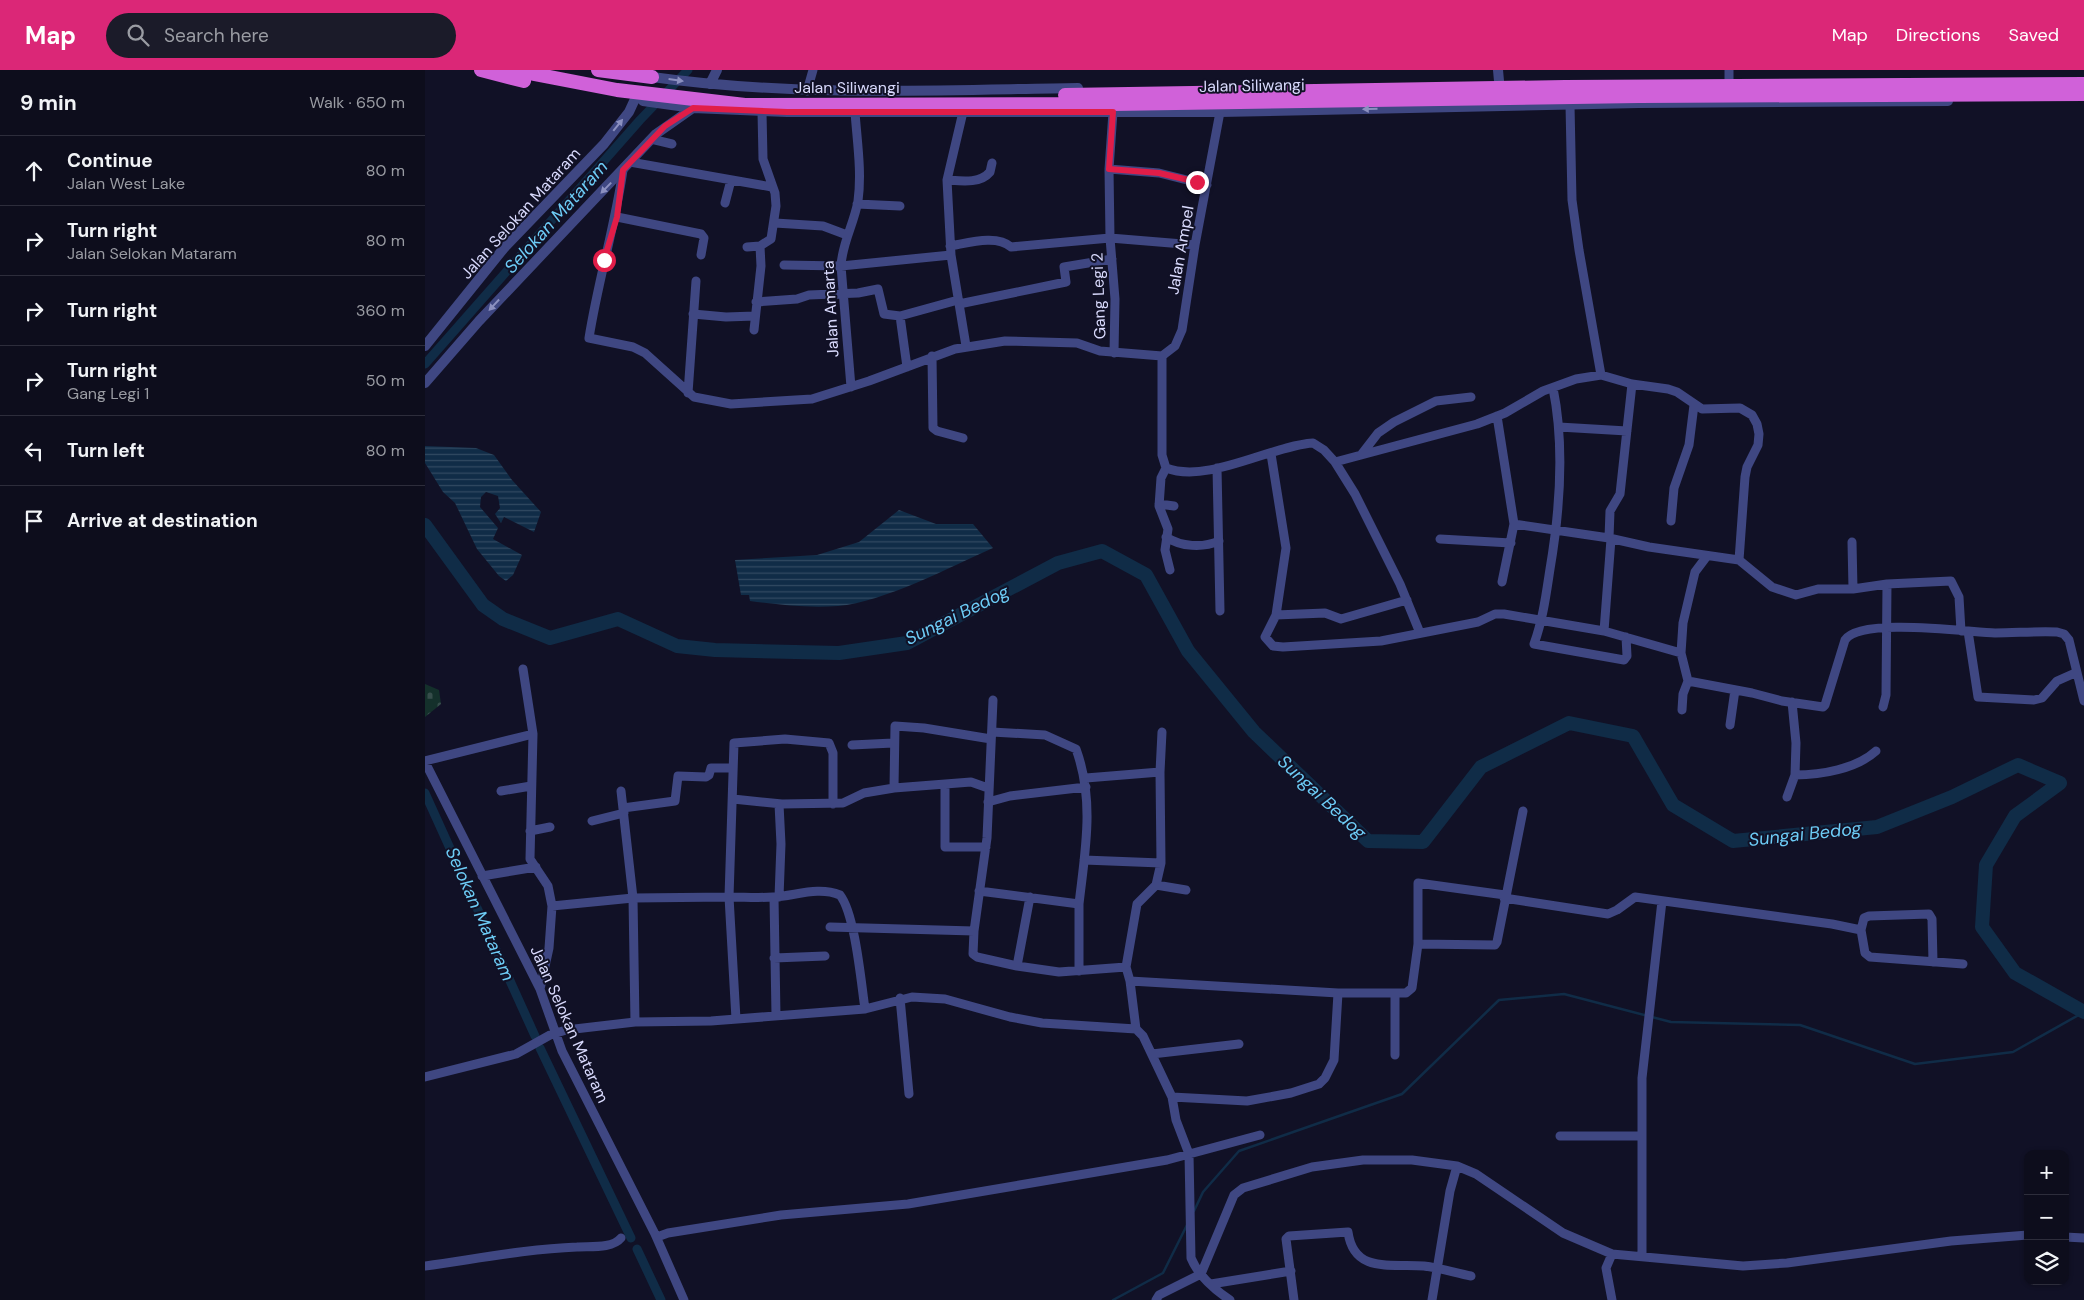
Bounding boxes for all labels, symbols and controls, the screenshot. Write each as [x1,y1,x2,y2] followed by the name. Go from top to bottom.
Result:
[106,13,456,58] search box
[25,20,76,51] text: Map
[124,21,152,49] icon: search
[164,23,269,48] text: Search here
[1832,23,1868,47] text: Map
[1896,23,1981,47] text: Directions
[2009,23,2059,47] text: Saved
[1199,74,1305,97] street label: Jalan Siliwangi
[668,76,684,84] one-way arrow
[794,77,900,98] street label: Jalan Siliwangi
[20,89,77,117] text: 9 min
[309,92,405,113] text: Walk · 650 m
[1362,105,1378,113] one-way arrow
[613,119,624,132] one-way arrow
[456,143,584,283] street label: Jalan Selokan Mataram
[67,148,153,173] text: Continue
[500,156,612,278] water label: Selokan Mataram
[20,157,48,185] icon: ahead
[366,160,405,181] text: 80 m
[1186,171,1209,194] route end
[67,173,185,194] text: Jalan West Lake
[600,181,612,193] one-way arrow
[1162,204,1199,296] street label: Jalan Ampel
[67,218,157,243] text: Turn right
[20,227,48,255] icon: right
[366,230,405,251] text: 80 m
[67,243,237,264] text: Jalan Selokan Mataram
[593,249,616,272] route start
[1086,252,1111,340] street label: Gang Legi 2
[817,260,844,358] street label: Jalan Amarta
[20,297,48,325] icon: right
[67,298,157,323] text: Turn right
[488,299,500,311] one-way arrow
[356,300,405,321] text: 360 m
[67,358,157,383] text: Turn right
[20,367,48,395] icon: right
[366,370,405,391] text: 50 m
[67,383,149,404] text: Gang Legi 1
[20,437,48,465] icon: left
[67,438,145,463] text: Turn left
[366,440,405,461] text: 80 m
[20,507,48,535] icon: arrive
[67,508,258,533] text: Arrive at destination
[901,579,1014,651] water label: Sungai Bedog
[1272,750,1372,845] water label: Sungai Bedog
[1747,816,1864,852] water label: Sungai Bedog
[440,843,520,985] water label: Selokan Mataram
[525,942,614,1106] street label: Jalan Selokan Mataram
[2024,1150,2069,1285] map controls
[2024,1150,2069,1195] button: +
[2024,1195,2069,1240] button: −
[2024,1240,2069,1285] button: layers

